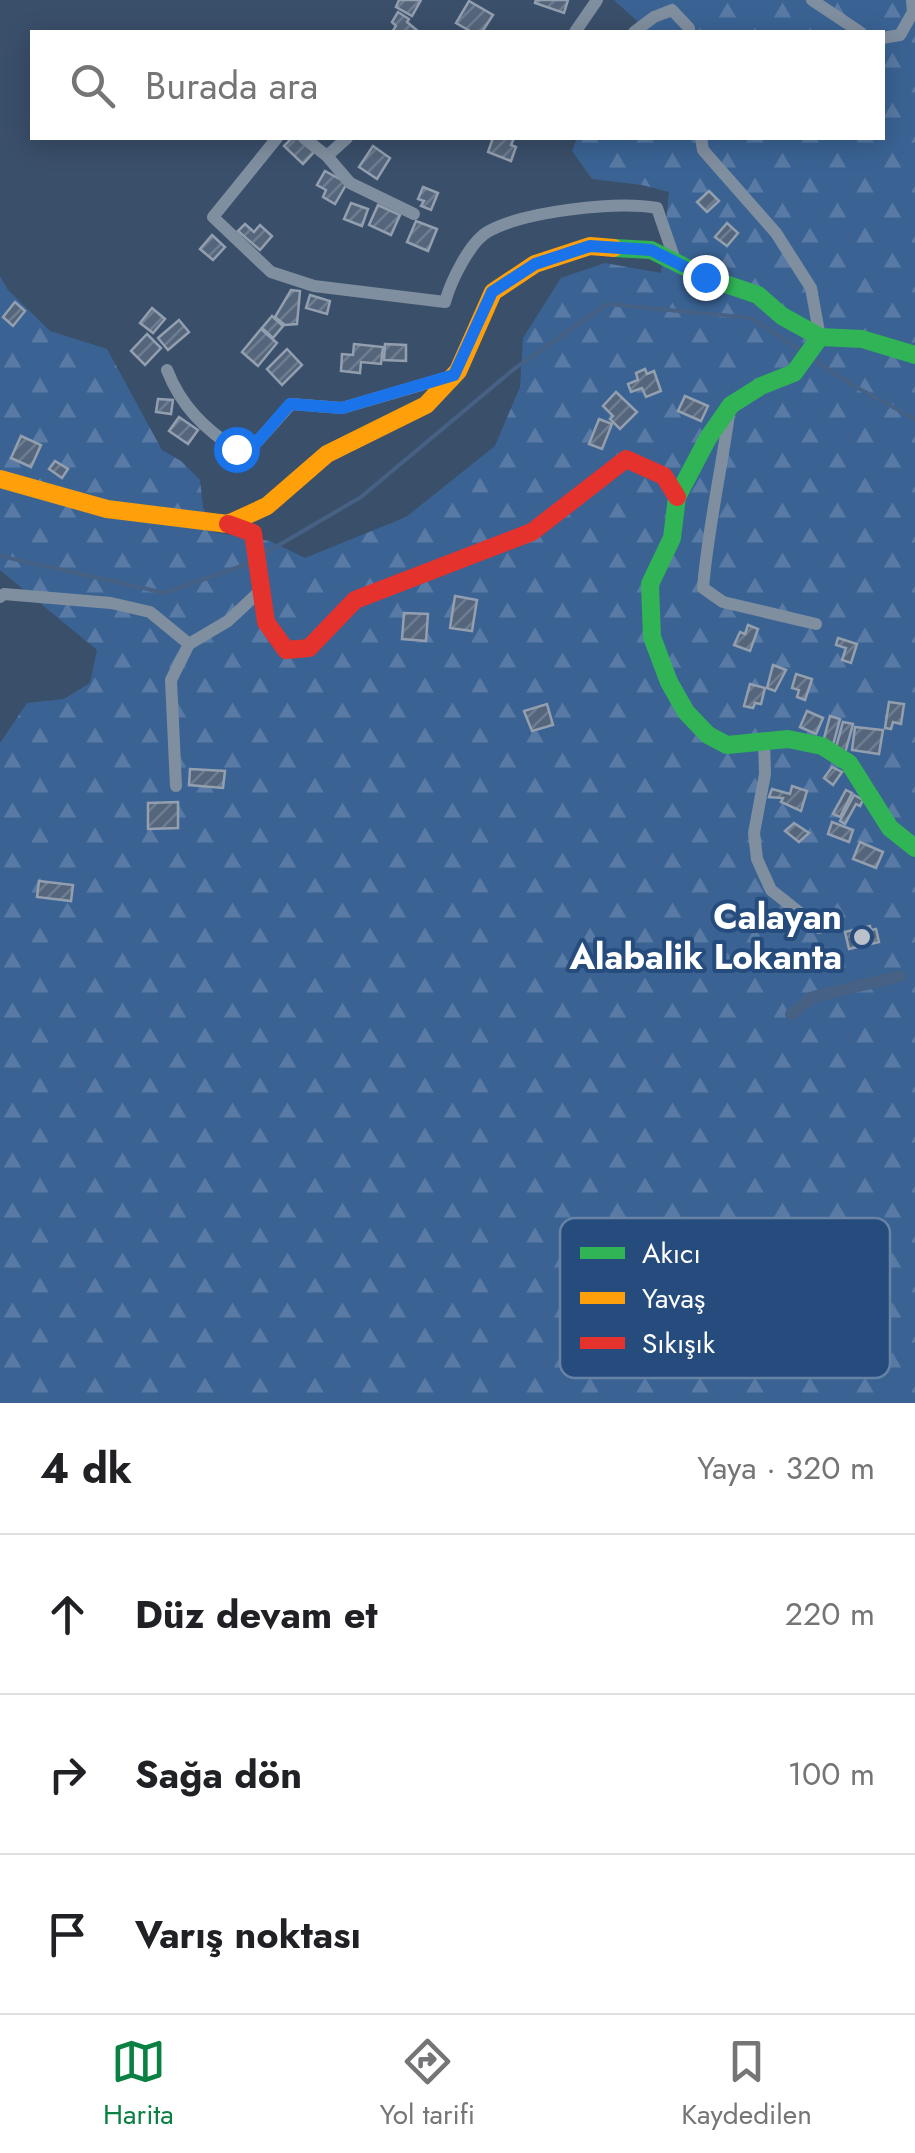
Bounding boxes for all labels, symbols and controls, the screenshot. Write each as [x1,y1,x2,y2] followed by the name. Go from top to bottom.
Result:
[30,30,885,140] search box
[65,58,120,113] icon: search
[145,58,318,113] text: Burada ara
[683,255,729,301] route end
[214,427,260,473] route start
[568,892,842,982] place label: Calayan Alabalik Lokanta
[851,926,873,948] marker: Calayan Alabalik Lokanta
[560,1218,890,1378] legend
[642,1233,701,1274] text: Akıcı
[642,1278,705,1319] text: Yavaş
[642,1323,716,1364] text: Sıkışık
[40,1438,132,1499] text: 4 dk
[697,1445,875,1491] text: Yaya · 320 m
[40,1587,95,1642] icon: ahead
[135,1587,378,1642] text: Düz devam et
[785,1591,875,1637] text: 220 m
[40,1747,95,1802] icon: right
[135,1747,302,1802] text: Sağa dön
[788,1751,875,1797] text: 100 m
[40,1907,95,1962] icon: arrive
[135,1907,361,1962] text: Varış noktası
[103,2034,174,2135] tab: Harita
[380,2034,475,2135] tab: Yol tarifi
[681,2034,812,2135] tab: Kaydedilen

